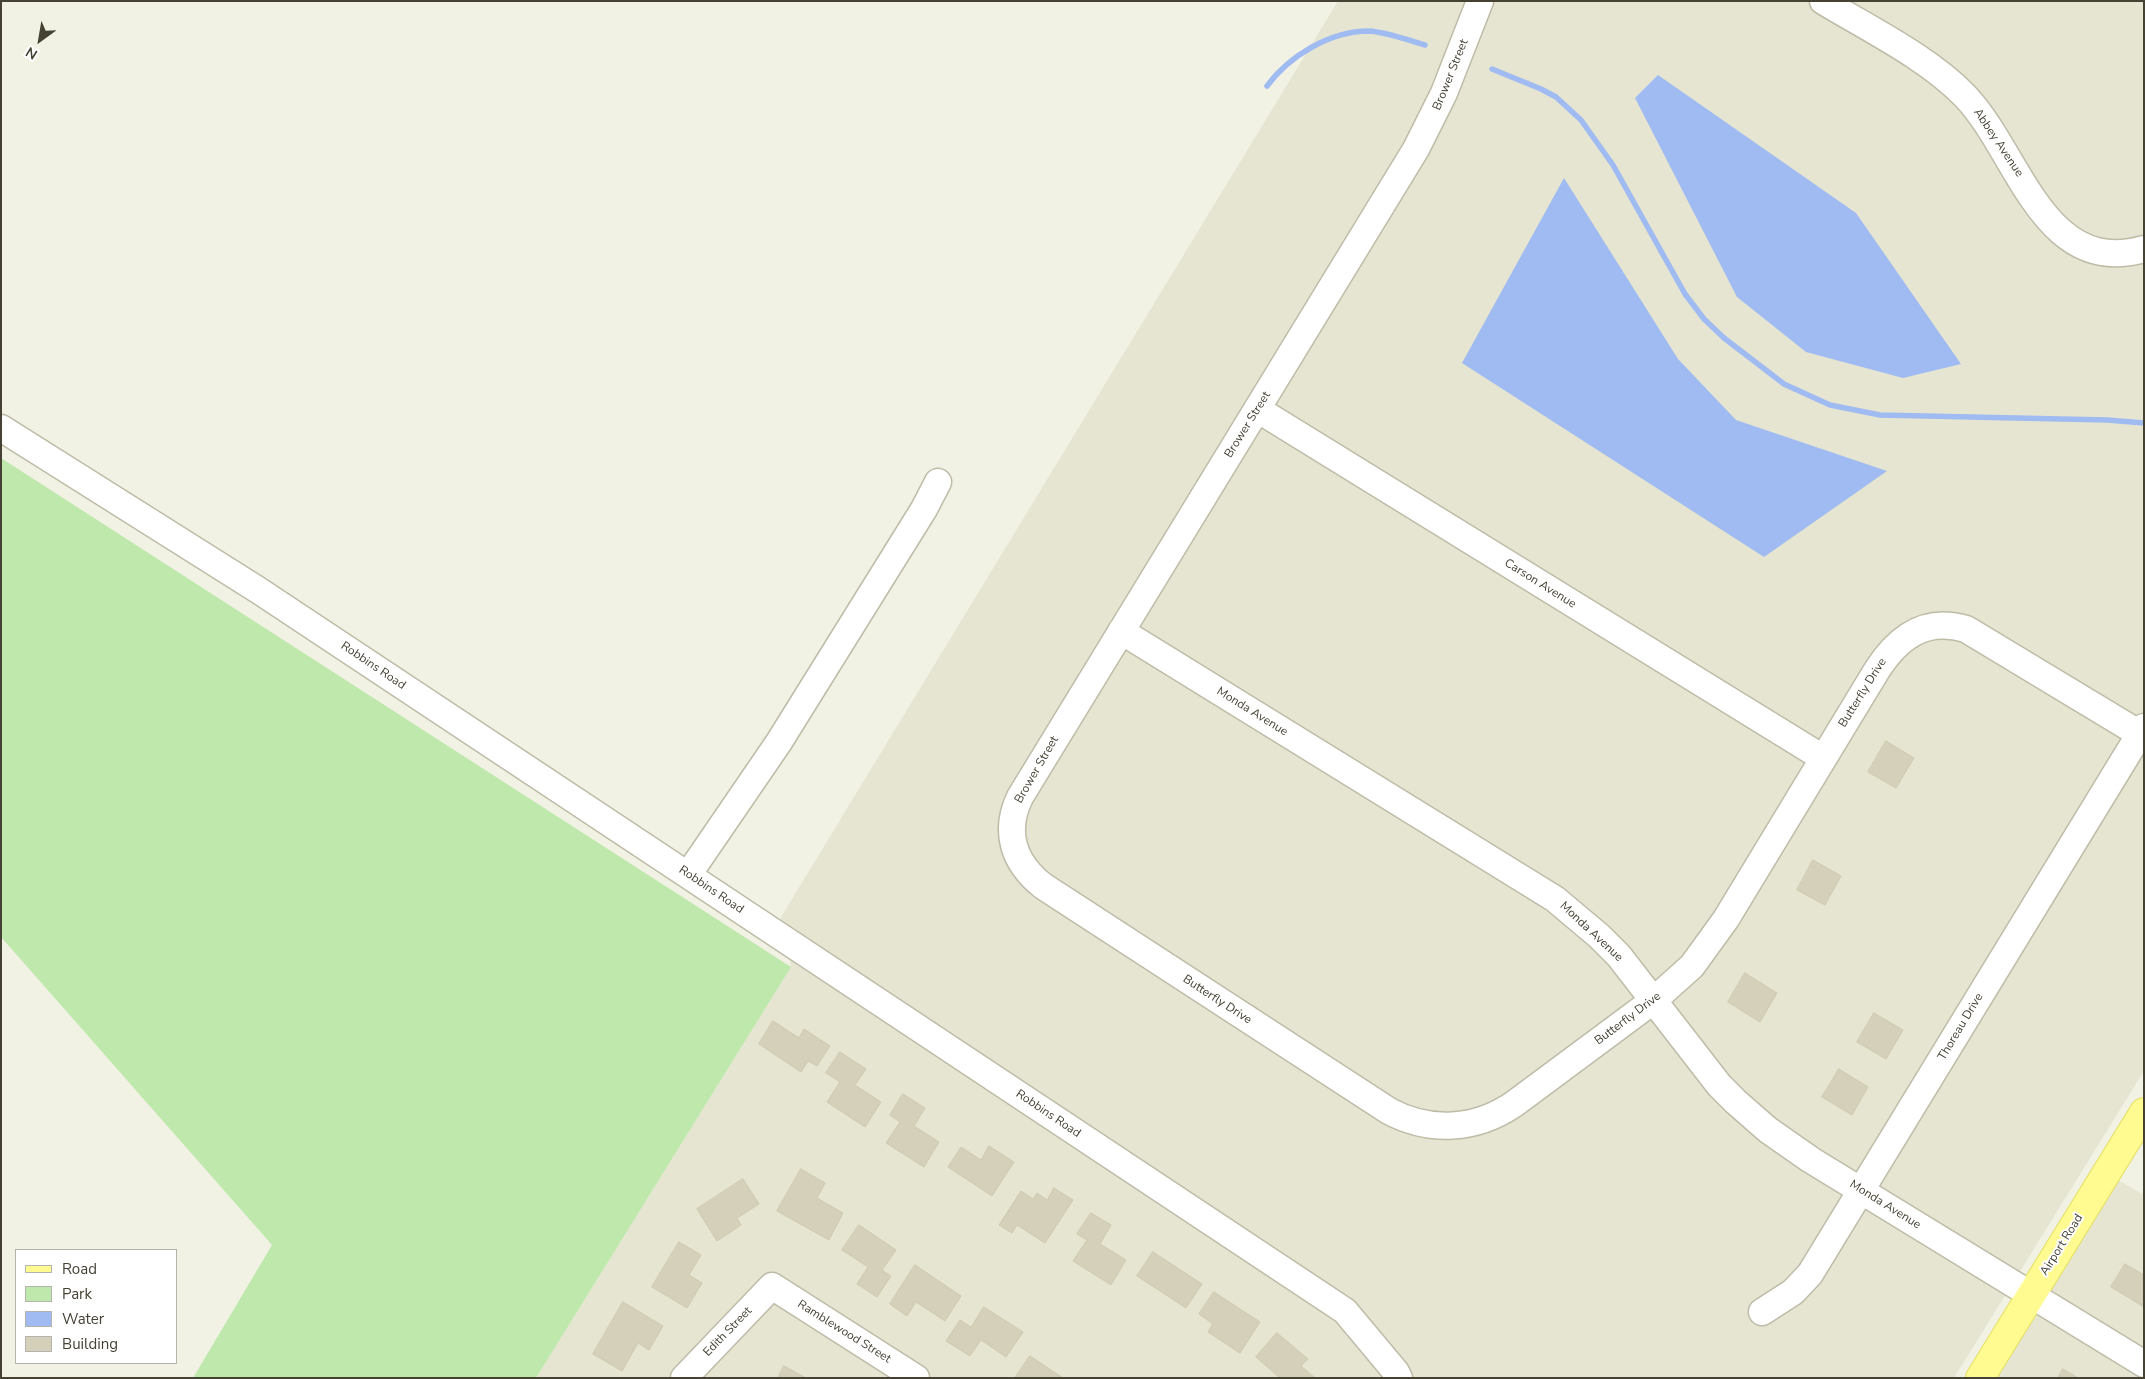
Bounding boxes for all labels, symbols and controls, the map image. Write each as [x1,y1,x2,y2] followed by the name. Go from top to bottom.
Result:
[15,15,65,65] north arrow
[1430,37,1472,113] street label: Brower Street
[22,42,41,64] text: N
[1970,106,2026,180] street label: Abbey Avenue
[1222,389,1274,461] street label: Brower Street
[1502,556,1578,612] street label: Carson Avenue
[338,639,408,693] street label: Robbins Road
[1836,656,1890,730] street label: Butterfly Drive
[1214,684,1290,740] street label: Monda Avenue
[1012,734,1062,806] street label: Brower Street
[676,863,746,917] street label: Robbins Road
[1556,899,1626,965] street label: Monda Avenue
[1180,972,1254,1028] street label: Butterfly Drive
[1592,989,1664,1049] street label: Butterfly Drive
[1935,991,1987,1063] street label: Thoreau Drive
[1013,1087,1083,1141] street label: Robbins Road
[1847,1177,1923,1233] street label: Monda Avenue
[2038,1212,2086,1278] street label: Airport Road
[15,1249,178,1364] legend
[62,1259,97,1279] text: Road
[62,1284,92,1304] text: Park
[795,1297,893,1367] street label: Ramblewood Street
[701,1304,755,1360] street label: Edith Street
[62,1309,104,1329] text: Water
[62,1334,118,1354] text: Building

